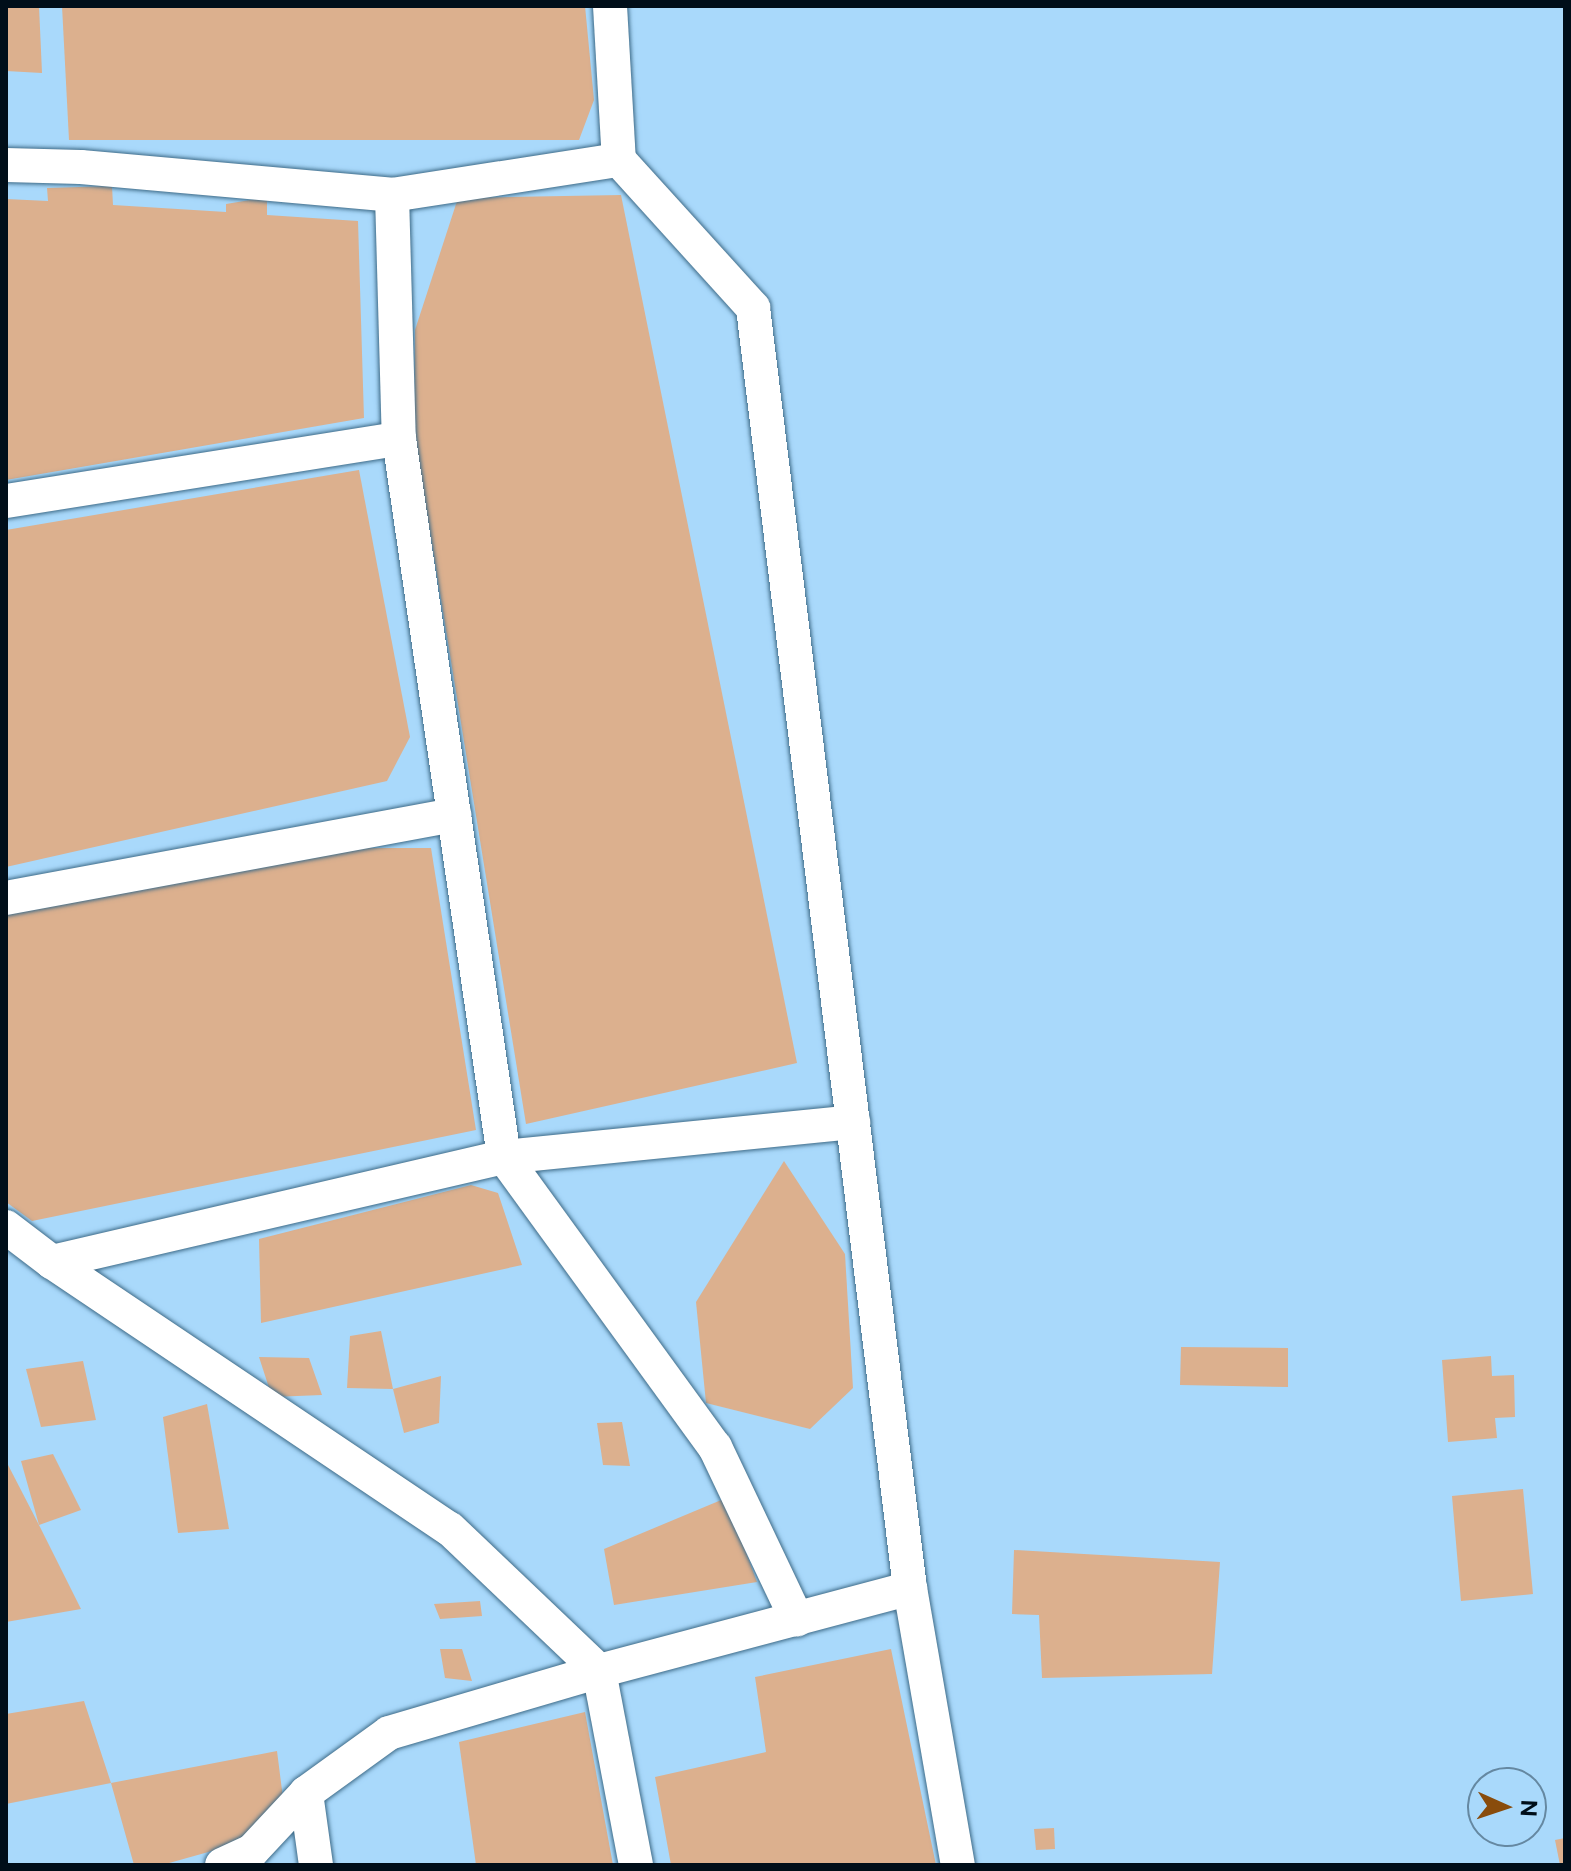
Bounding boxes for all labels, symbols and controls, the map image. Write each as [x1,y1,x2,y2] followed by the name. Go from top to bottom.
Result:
[1467,1767,1547,1847] north arrow
[1516,1799,1542,1817] text: N

